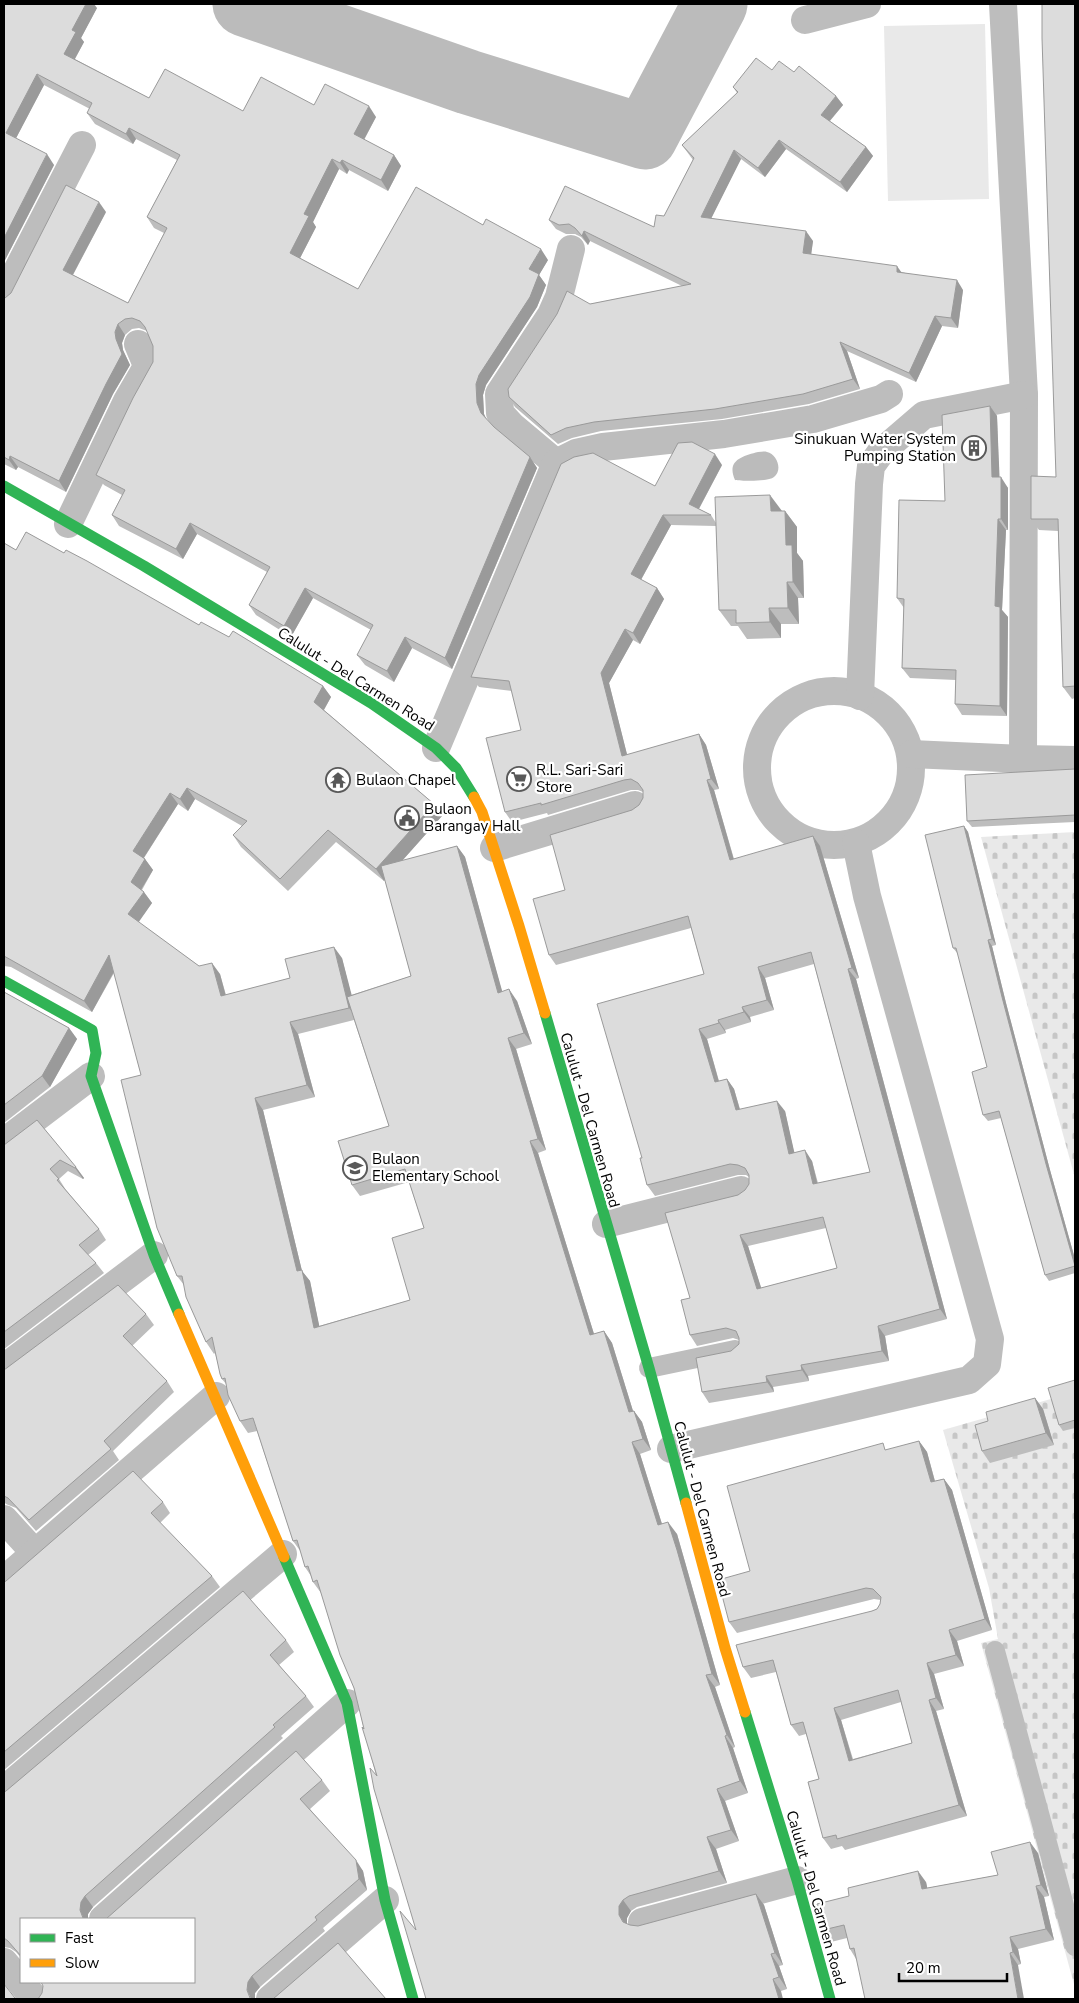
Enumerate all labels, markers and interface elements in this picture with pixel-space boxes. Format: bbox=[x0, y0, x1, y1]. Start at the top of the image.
place label: Sinukuan Water System Pumping Station bbox=[794, 429, 956, 466]
building icon: Sinukuan Water System Pumping Station bbox=[961, 435, 987, 461]
street label: Calulut - Del Carmen Road bbox=[274, 622, 438, 736]
place label: R.L. Sari-Sari Store bbox=[536, 760, 623, 797]
supermarket icon: R.L. Sari-Sari Store bbox=[506, 766, 532, 792]
temple icon: Bulaon Chapel bbox=[325, 767, 351, 793]
place label: Bulaon Chapel bbox=[356, 770, 456, 790]
place label: Bulaon Barangay Hall bbox=[424, 799, 521, 836]
public building icon: Bulaon Barangay Hall bbox=[394, 805, 420, 831]
street label: Calulut - Del Carmen Road bbox=[555, 1030, 625, 1210]
place label: Bulaon Elementary School bbox=[372, 1149, 499, 1186]
school or university icon: Bulaon Elementary School bbox=[342, 1155, 368, 1181]
street label: Calulut - Del Carmen Road bbox=[669, 1419, 735, 1599]
street label: Calulut - Del Carmen Road bbox=[781, 1808, 851, 1988]
legend bbox=[20, 1918, 195, 1983]
text: Fast bbox=[65, 1928, 94, 1948]
scale bar bbox=[899, 1950, 1006, 1982]
text: Slow bbox=[65, 1953, 100, 1973]
text: 20 m bbox=[906, 1958, 941, 1978]

